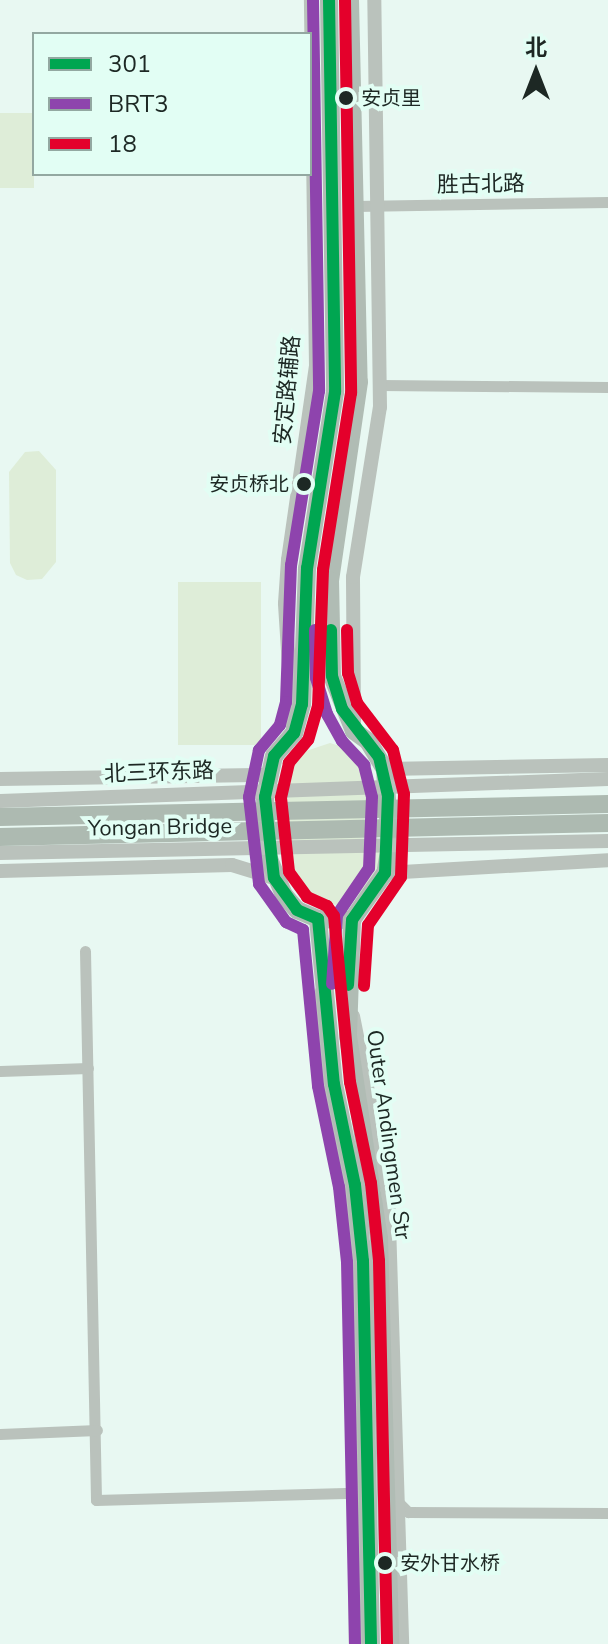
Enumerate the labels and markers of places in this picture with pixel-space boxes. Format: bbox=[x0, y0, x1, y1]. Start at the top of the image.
place label: 安贞里 bbox=[361, 86, 421, 110]
marker: 安贞里 bbox=[338, 90, 354, 106]
place label: 安贞桥北 bbox=[209, 472, 289, 496]
marker: 安贞桥北 bbox=[296, 476, 312, 492]
place label: 安外甘水桥 bbox=[400, 1551, 500, 1575]
marker: 安外甘水桥 bbox=[377, 1555, 393, 1571]

